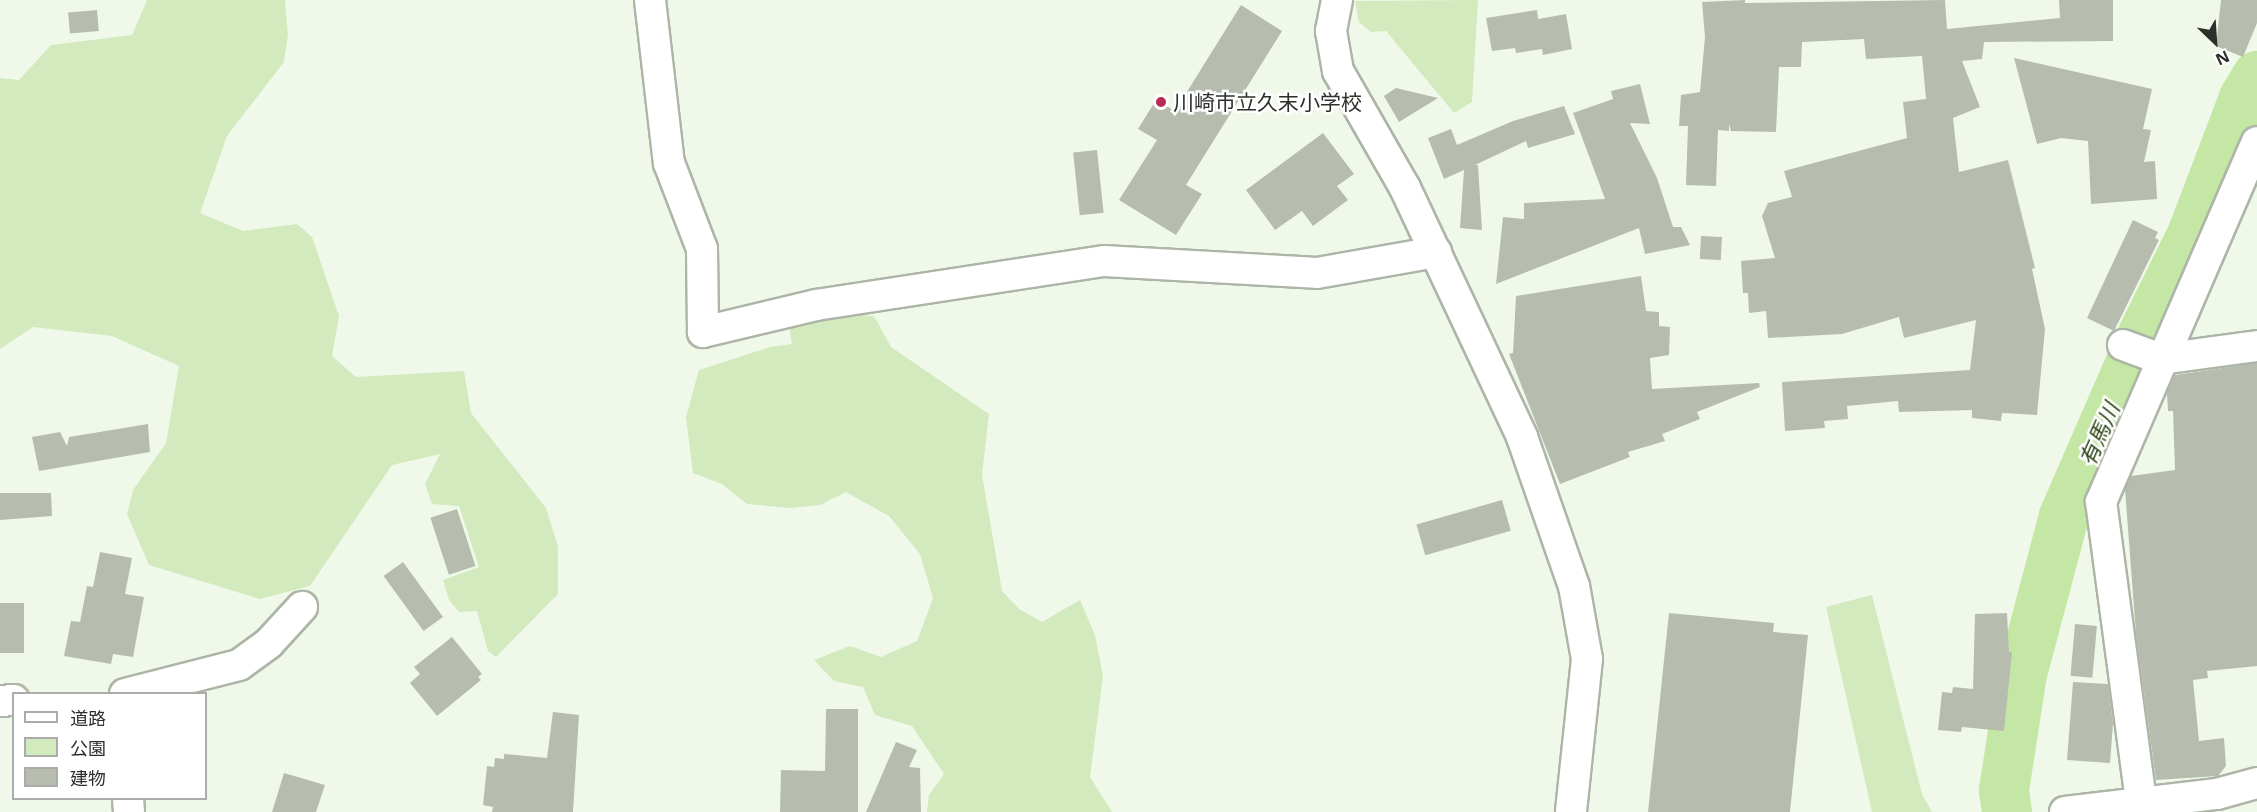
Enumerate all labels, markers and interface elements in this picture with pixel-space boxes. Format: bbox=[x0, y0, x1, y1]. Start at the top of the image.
north arrow bbox=[2185, 12, 2245, 72]
text: N bbox=[2212, 46, 2233, 71]
place label: 川崎市立久末小学校 bbox=[1173, 89, 1362, 115]
marker: 川崎市立久末小学校 bbox=[1154, 95, 1168, 109]
water label: 有馬川 bbox=[2074, 398, 2124, 470]
legend bbox=[12, 692, 207, 800]
text: 道路 bbox=[70, 706, 106, 730]
text: 公園 bbox=[70, 736, 106, 760]
text: 建物 bbox=[70, 766, 106, 790]

